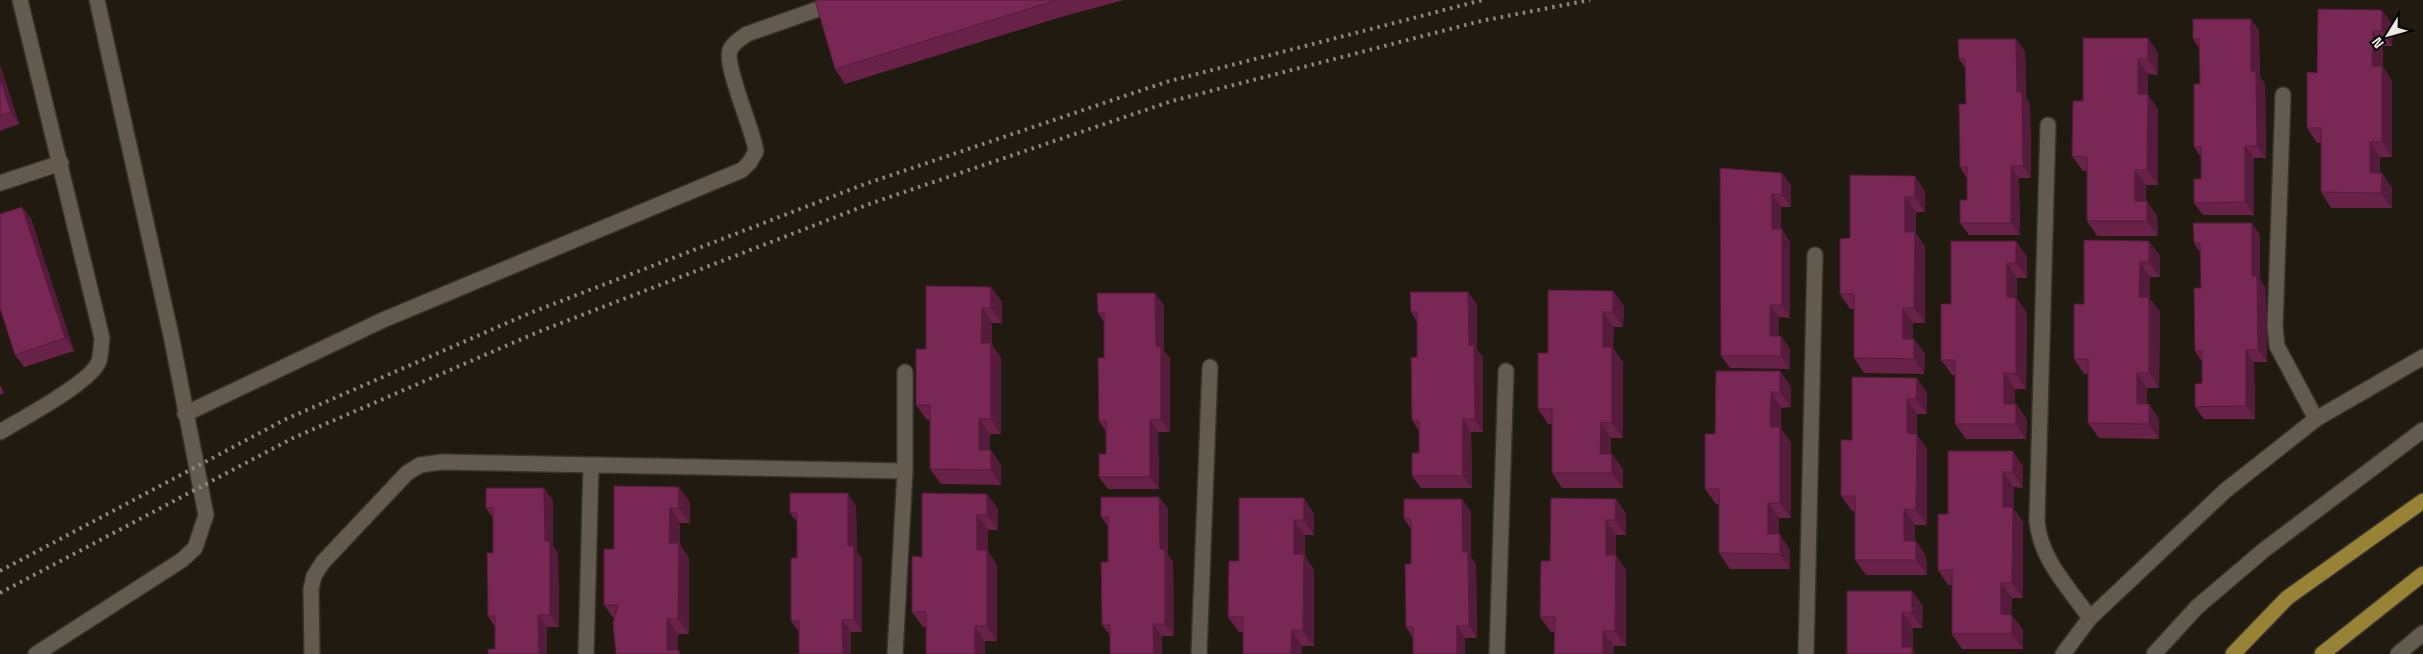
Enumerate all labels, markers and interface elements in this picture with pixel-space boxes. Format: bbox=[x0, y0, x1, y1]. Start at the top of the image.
north arrow bbox=[2363, 10, 2413, 60]
text: N bbox=[2368, 34, 2388, 52]

